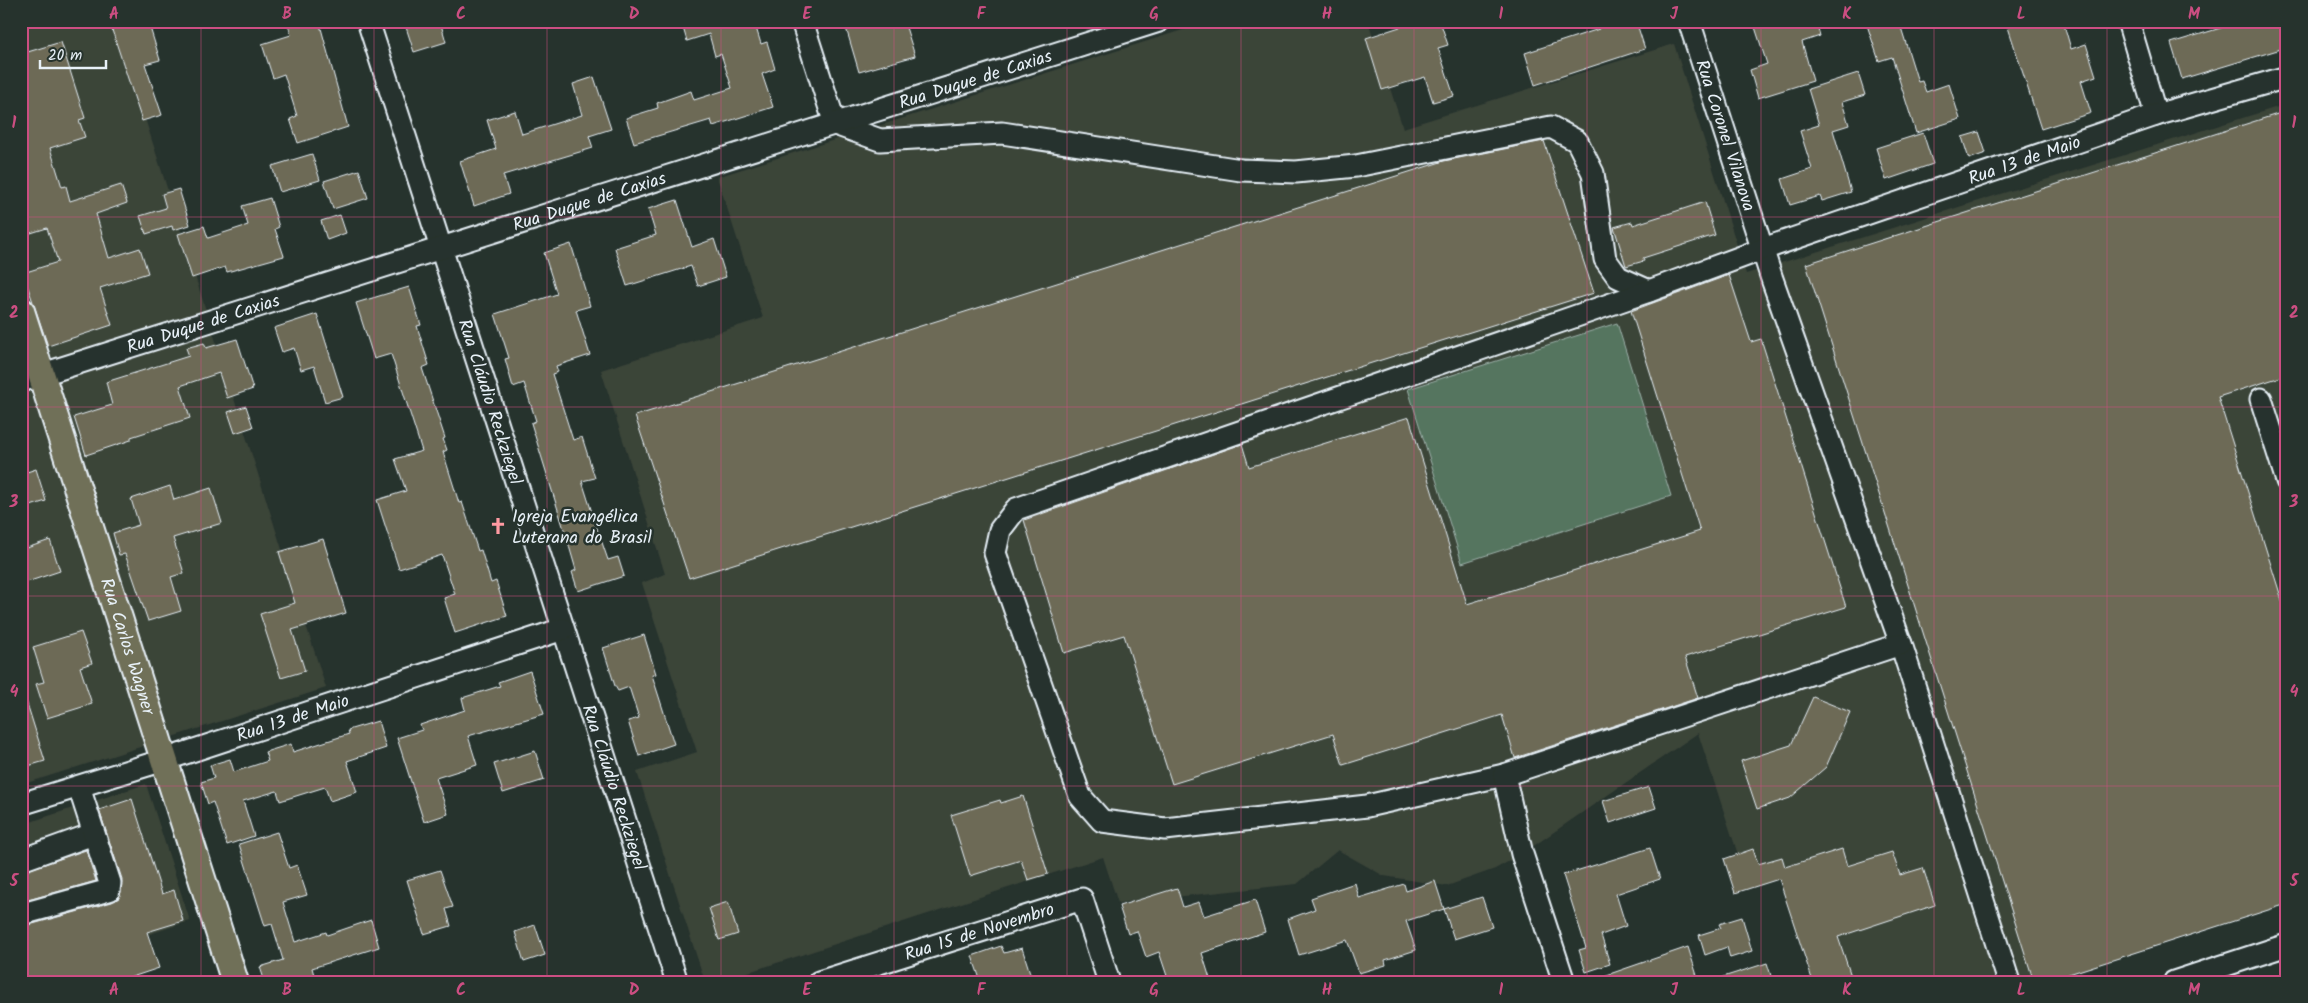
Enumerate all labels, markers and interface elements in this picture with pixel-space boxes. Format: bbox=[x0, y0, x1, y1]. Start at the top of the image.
text: A bbox=[109, 2, 119, 27]
text: B bbox=[282, 2, 292, 27]
text: C bbox=[456, 2, 466, 27]
text: D bbox=[629, 2, 640, 27]
text: E bbox=[803, 2, 813, 27]
text: F bbox=[977, 2, 987, 27]
text: G bbox=[1149, 2, 1159, 27]
text: H bbox=[1322, 2, 1332, 27]
text: I bbox=[1499, 2, 1504, 27]
text: J bbox=[1670, 2, 1679, 27]
text: K bbox=[1842, 2, 1852, 27]
text: L bbox=[2017, 2, 2025, 27]
text: M bbox=[2188, 2, 2201, 27]
scale bar bbox=[40, 38, 106, 70]
street label: Rua Duque de Caxias bbox=[895, 43, 1056, 118]
text: 20 m bbox=[48, 44, 82, 68]
street label: Rua Coronel Vilanova bbox=[1686, 56, 1762, 215]
text: 1 bbox=[12, 111, 17, 136]
text: 1 bbox=[2292, 111, 2297, 136]
street label: Rua 13 de Maio bbox=[1965, 129, 2085, 194]
street label: Rua Duque de Caxias bbox=[509, 165, 670, 241]
street label: Rua Duque de Caxias bbox=[123, 287, 284, 363]
text: 2 bbox=[9, 301, 19, 326]
text: 2 bbox=[2289, 301, 2299, 326]
street label: Rua Cláudio Reckziegel bbox=[449, 316, 529, 489]
text: 3 bbox=[9, 490, 19, 515]
text: 3 bbox=[2289, 490, 2299, 515]
place label: Igreja Evangélica Luterana do Brasil bbox=[512, 503, 652, 553]
church icon: Igreja Evangélica Luterana do Brasil bbox=[488, 516, 508, 536]
street label: Rua Carlos Wagner bbox=[91, 575, 162, 720]
text: 4 bbox=[10, 680, 19, 705]
text: 4 bbox=[2290, 680, 2299, 705]
street label: Rua 13 de Maio bbox=[233, 687, 353, 751]
street label: Rua Cláudio Reckziegel bbox=[573, 701, 653, 875]
text: 5 bbox=[9, 869, 20, 894]
text: 5 bbox=[2289, 869, 2300, 894]
street label: Rua 15 de Novembro bbox=[901, 896, 1058, 970]
text: A bbox=[109, 978, 119, 1003]
text: B bbox=[282, 978, 292, 1003]
text: C bbox=[456, 978, 466, 1003]
text: D bbox=[629, 978, 640, 1003]
text: E bbox=[803, 978, 813, 1003]
text: F bbox=[977, 978, 987, 1003]
text: G bbox=[1149, 978, 1159, 1003]
text: H bbox=[1322, 978, 1332, 1003]
text: I bbox=[1499, 978, 1504, 1003]
text: J bbox=[1670, 978, 1679, 1003]
text: K bbox=[1842, 978, 1852, 1003]
text: L bbox=[2017, 978, 2025, 1003]
text: M bbox=[2188, 978, 2201, 1003]

